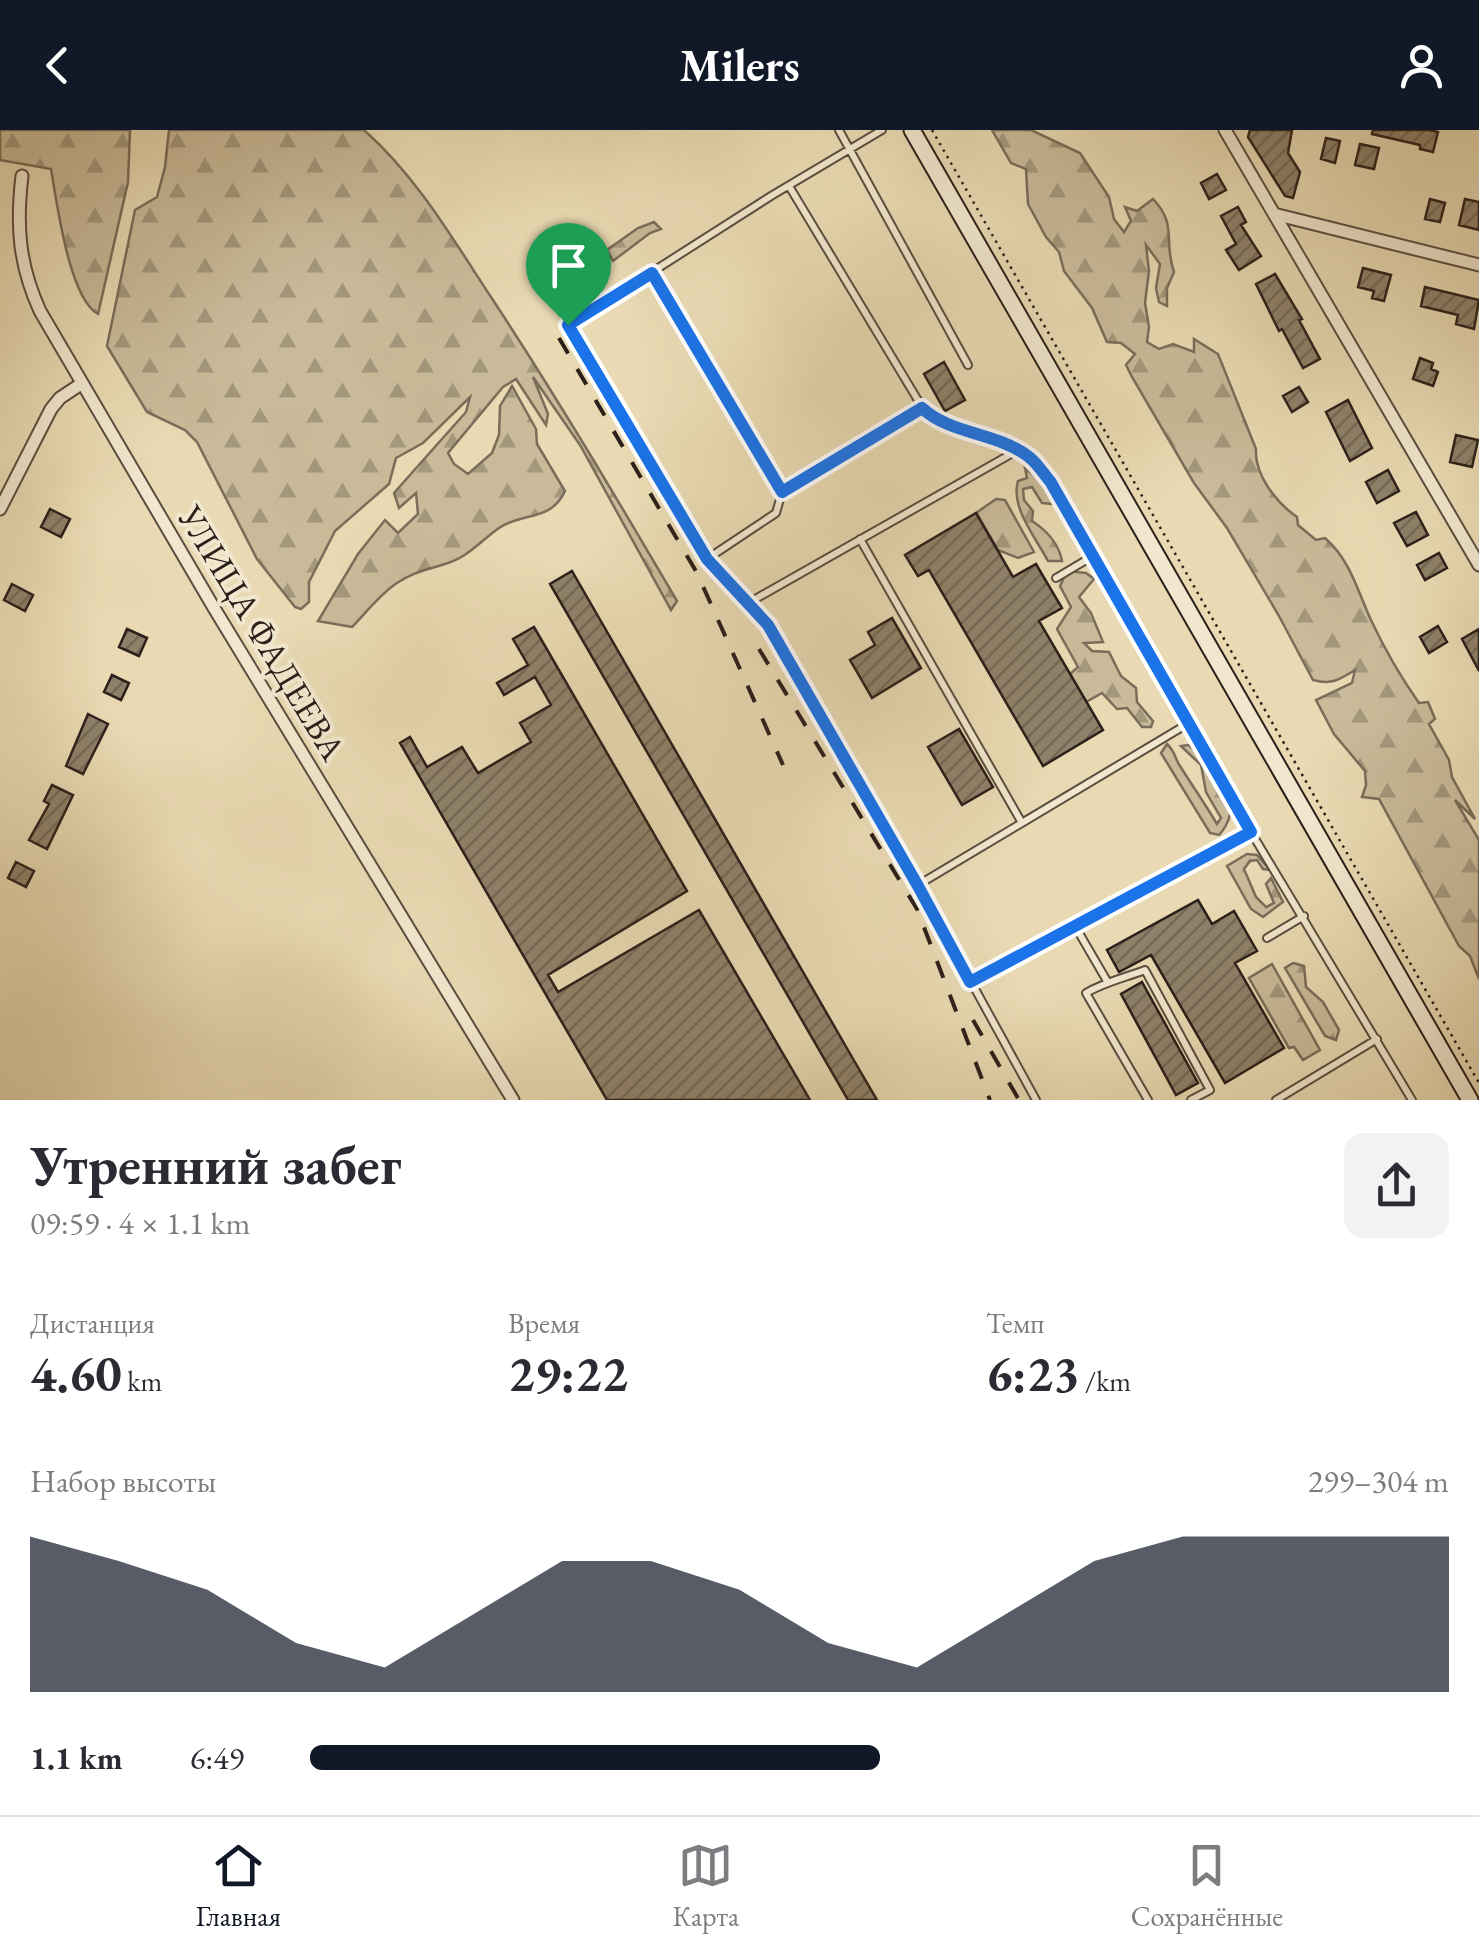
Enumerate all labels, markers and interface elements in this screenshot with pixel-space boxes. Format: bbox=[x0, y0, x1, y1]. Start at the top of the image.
text: Milers bbox=[679, 36, 800, 94]
icon: back bbox=[30, 38, 85, 93]
icon: person bbox=[1394, 38, 1449, 93]
pin bbox=[526, 223, 611, 326]
icon: arrive bbox=[541, 238, 596, 293]
street label: УЛИЦА ФАДЕЕВА bbox=[168, 496, 357, 769]
text: Утренний забег bbox=[30, 1129, 402, 1200]
button: share bbox=[1344, 1133, 1449, 1238]
text: 09:59 · 4 × 1.1 km bbox=[30, 1202, 250, 1244]
text: Дистанция bbox=[30, 1305, 155, 1341]
text: Время bbox=[508, 1305, 580, 1341]
text: Темп bbox=[986, 1305, 1044, 1341]
text: 4.60 bbox=[30, 1341, 122, 1406]
text: 29:22 bbox=[508, 1341, 628, 1406]
text: 6:23 bbox=[986, 1341, 1079, 1406]
text: km bbox=[122, 1363, 162, 1399]
text: /km bbox=[1079, 1363, 1131, 1399]
text: Набор высоты bbox=[30, 1460, 216, 1502]
text: 299–304 m bbox=[1308, 1460, 1449, 1502]
text: 1.1 km bbox=[30, 1737, 123, 1779]
text: 6:49 bbox=[190, 1737, 244, 1779]
tab: Главная bbox=[196, 1838, 281, 1934]
tab: Карта bbox=[672, 1838, 739, 1934]
tab: Сохранённые bbox=[1131, 1838, 1283, 1934]

